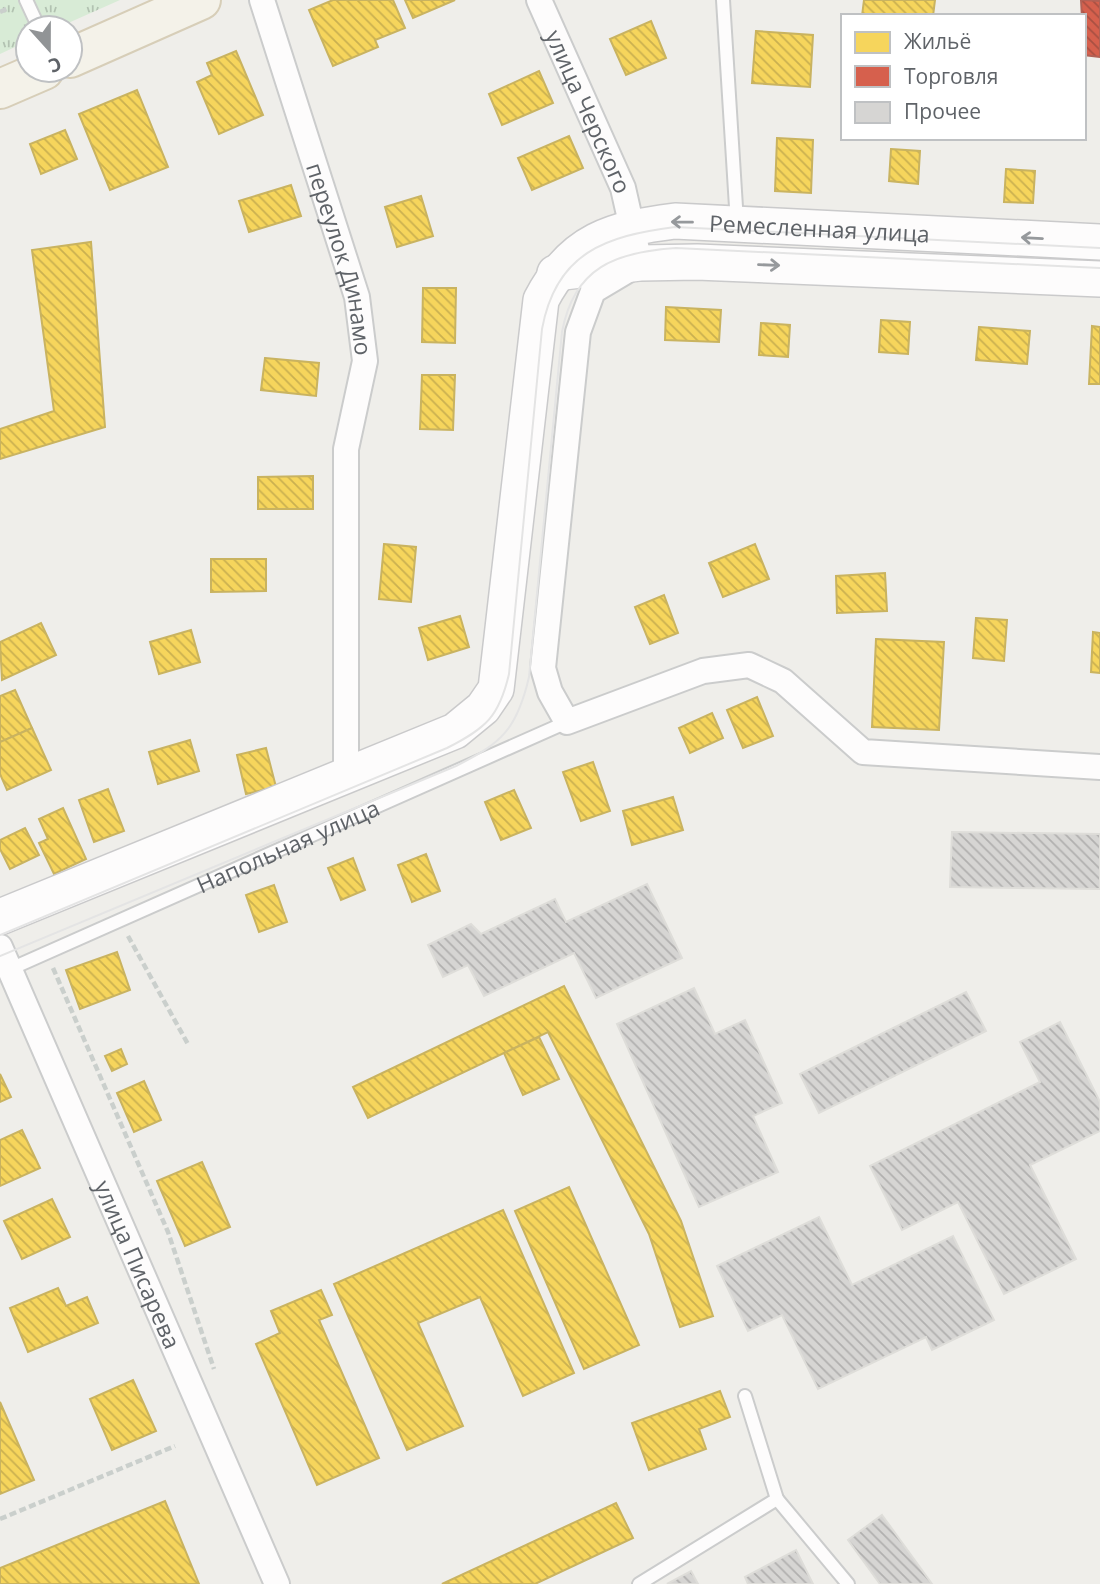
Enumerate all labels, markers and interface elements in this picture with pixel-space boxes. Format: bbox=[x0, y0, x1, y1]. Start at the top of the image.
north arrow bbox=[14, 14, 84, 84]
legend bbox=[841, 14, 1086, 140]
street label: улица Черского bbox=[538, 25, 639, 198]
text: Жильё bbox=[904, 27, 971, 55]
text: С bbox=[45, 51, 65, 79]
text: Торговля bbox=[904, 62, 998, 90]
text: Прочее bbox=[904, 97, 981, 125]
street label: переулок Динамо bbox=[299, 158, 380, 357]
street label: Ремесленная улица bbox=[708, 207, 931, 250]
one-way arrow bbox=[671, 215, 694, 229]
one-way arrow bbox=[1021, 232, 1044, 245]
one-way arrow bbox=[757, 258, 780, 271]
street label: Напольная улица bbox=[191, 791, 384, 901]
street label: улица Писарева bbox=[87, 1175, 189, 1354]

